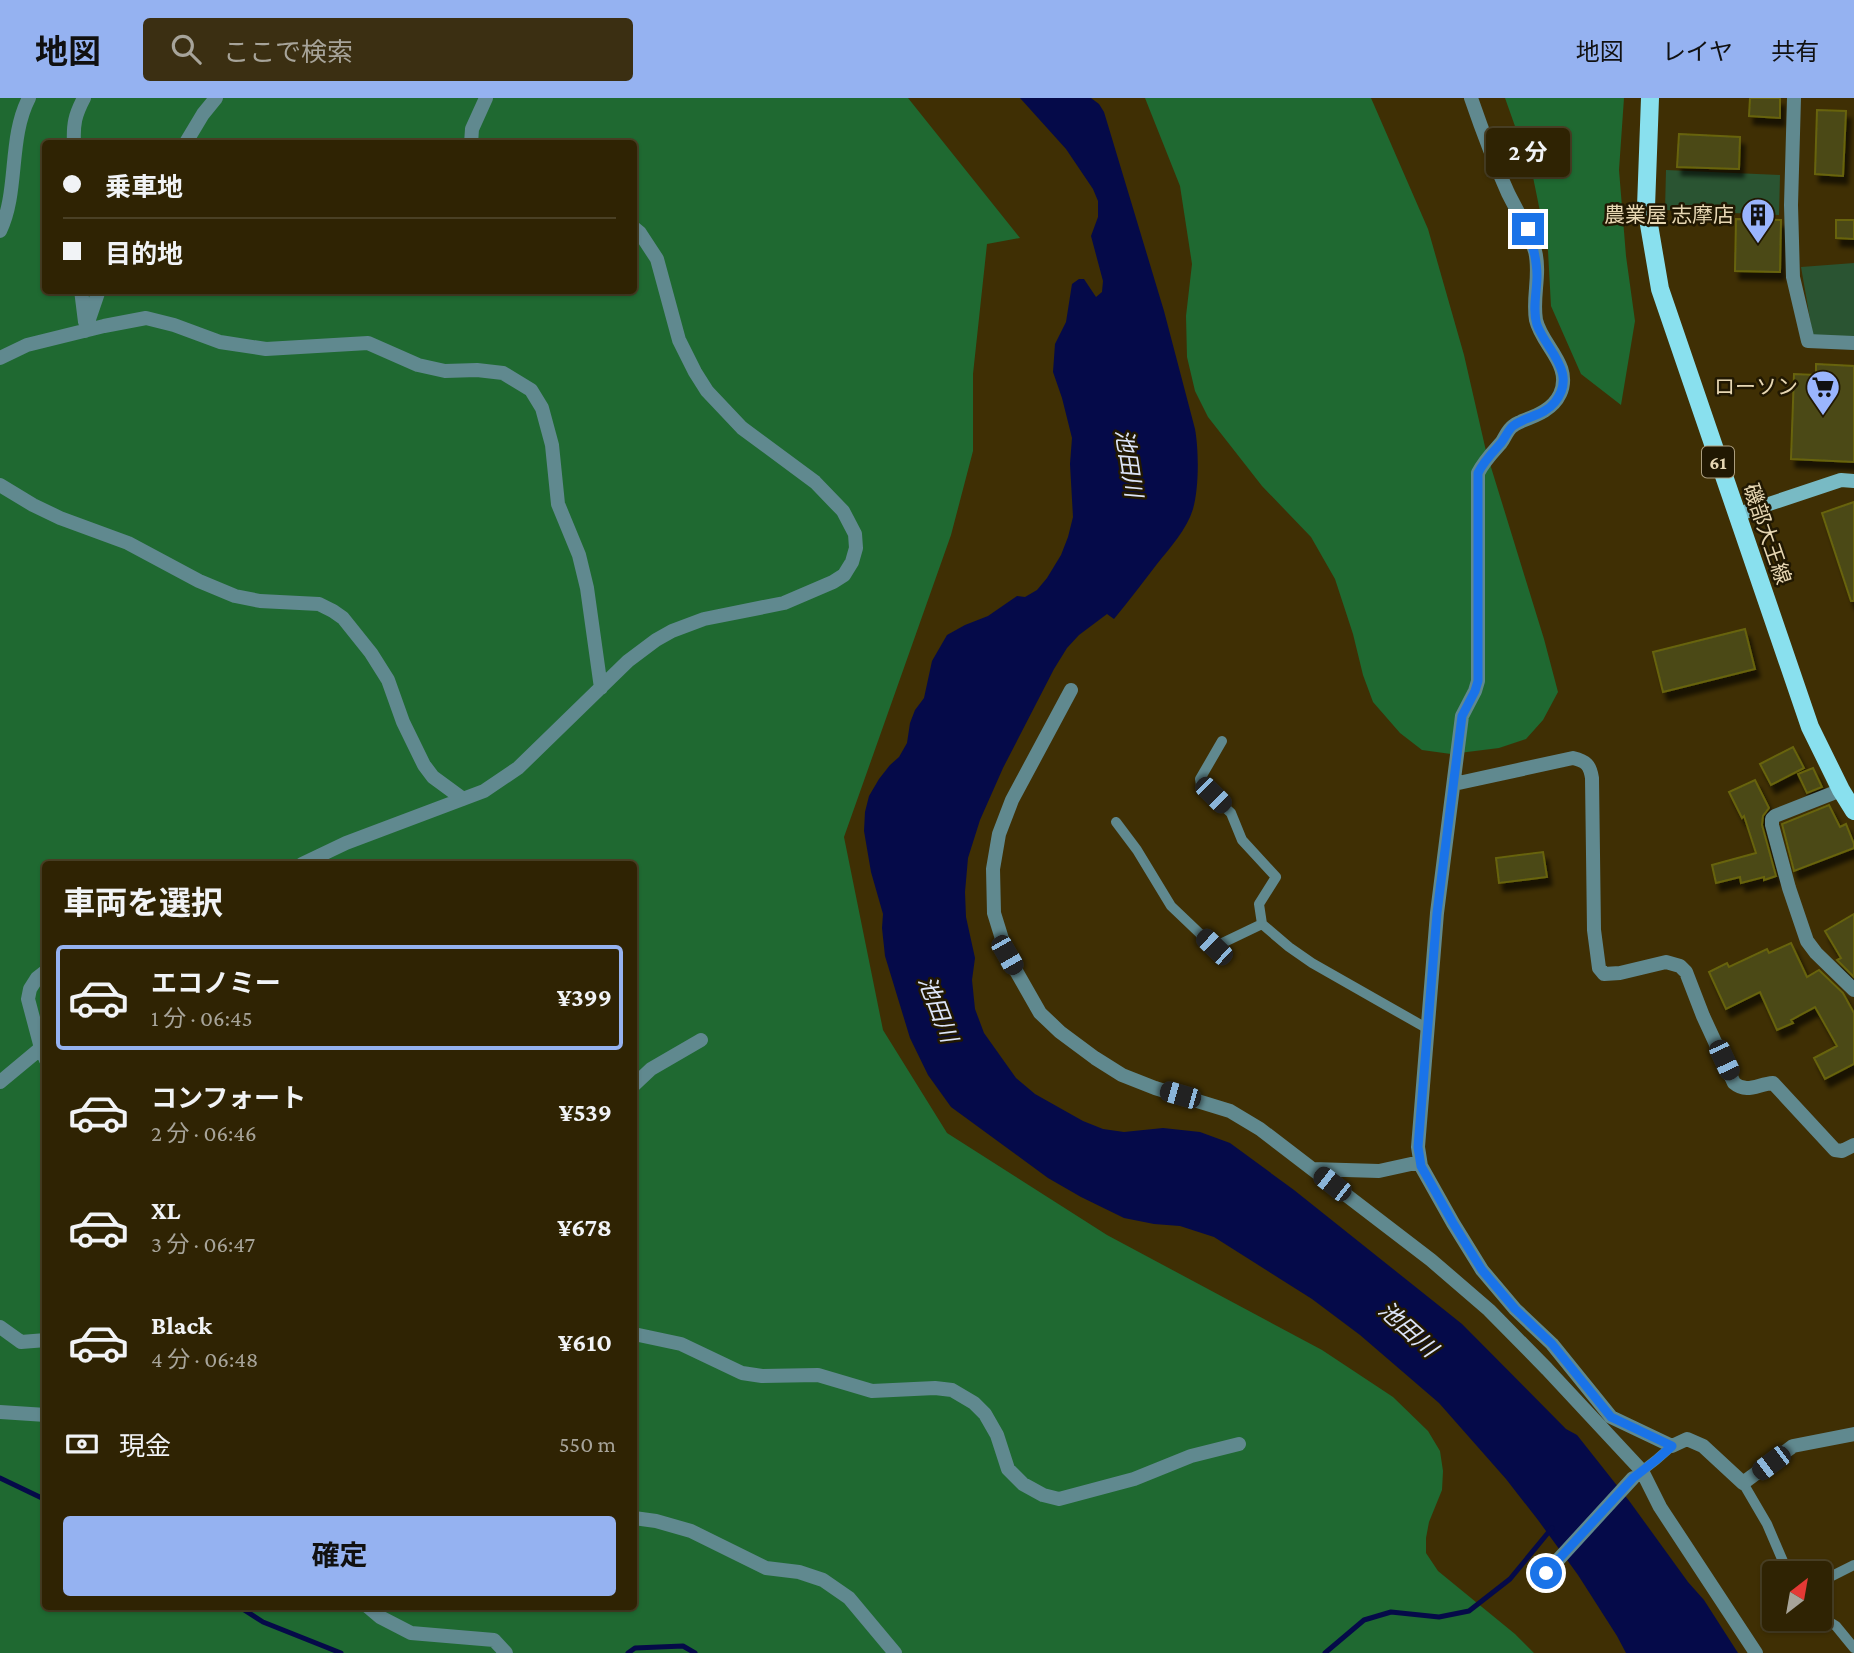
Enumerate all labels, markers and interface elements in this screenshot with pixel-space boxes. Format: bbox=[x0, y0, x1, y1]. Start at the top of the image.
search box bbox=[143, 18, 633, 81]
icon: search bbox=[167, 30, 205, 68]
text: 地図 bbox=[35, 33, 101, 70]
text: ここで検索 bbox=[223, 38, 353, 67]
text: 地図 bbox=[1576, 38, 1624, 65]
text: レイヤ bbox=[1662, 38, 1733, 65]
text: 共有 bbox=[1771, 38, 1819, 65]
callout: 2 分 bbox=[1486, 128, 1570, 176]
text: 2 分 bbox=[1508, 139, 1548, 165]
text: 乗車地 bbox=[105, 173, 183, 202]
building icon: 農業屋 志摩店 bbox=[1739, 196, 1777, 245]
place label: 農業屋 志摩店 bbox=[1604, 203, 1734, 227]
route end bbox=[1512, 213, 1544, 245]
text: 目的地 bbox=[105, 240, 183, 269]
supermarket icon: ローソン bbox=[1804, 368, 1842, 417]
place label: ローソン bbox=[1714, 375, 1798, 399]
water label: 池田川 bbox=[1111, 427, 1148, 502]
road number: 61 bbox=[1702, 446, 1734, 478]
street label: 磯部大王線 bbox=[1739, 480, 1795, 588]
car bbox=[1191, 773, 1236, 817]
text: 車両を選択 bbox=[63, 885, 223, 921]
car bbox=[1192, 925, 1237, 969]
car bbox=[988, 932, 1027, 978]
icon: car bbox=[67, 966, 130, 1029]
text: エコノミー bbox=[151, 969, 281, 998]
water label: 池田川 bbox=[913, 972, 964, 1049]
text: ¥399 bbox=[557, 983, 612, 1012]
text: 1 分 · 06:45 bbox=[151, 1005, 253, 1031]
car bbox=[1706, 1037, 1743, 1083]
car bbox=[1157, 1079, 1204, 1111]
icon: car bbox=[67, 1081, 130, 1144]
text: コンフォート bbox=[151, 1084, 306, 1113]
text: ¥539 bbox=[559, 1098, 612, 1127]
text: 2 分 · 06:46 bbox=[151, 1120, 257, 1146]
car bbox=[1309, 1163, 1356, 1205]
icon: car bbox=[67, 1196, 130, 1259]
text: XL bbox=[151, 1196, 180, 1225]
text: ¥678 bbox=[557, 1213, 612, 1242]
text: 3 分 · 06:47 bbox=[151, 1231, 255, 1257]
water label: 池田川 bbox=[1374, 1296, 1445, 1364]
icon: car bbox=[67, 1311, 130, 1374]
text: Black bbox=[151, 1311, 212, 1340]
text: ¥610 bbox=[558, 1328, 612, 1357]
text: 4 分 · 06:48 bbox=[151, 1346, 258, 1372]
icon: cash bbox=[63, 1425, 101, 1463]
text: 550 m bbox=[559, 1431, 616, 1457]
text: 現金 bbox=[119, 1432, 171, 1461]
car bbox=[1748, 1442, 1795, 1484]
button: 確定 bbox=[63, 1516, 616, 1596]
route start bbox=[1530, 1557, 1562, 1589]
north arrow bbox=[1762, 1561, 1832, 1631]
map controls bbox=[1762, 1561, 1832, 1631]

